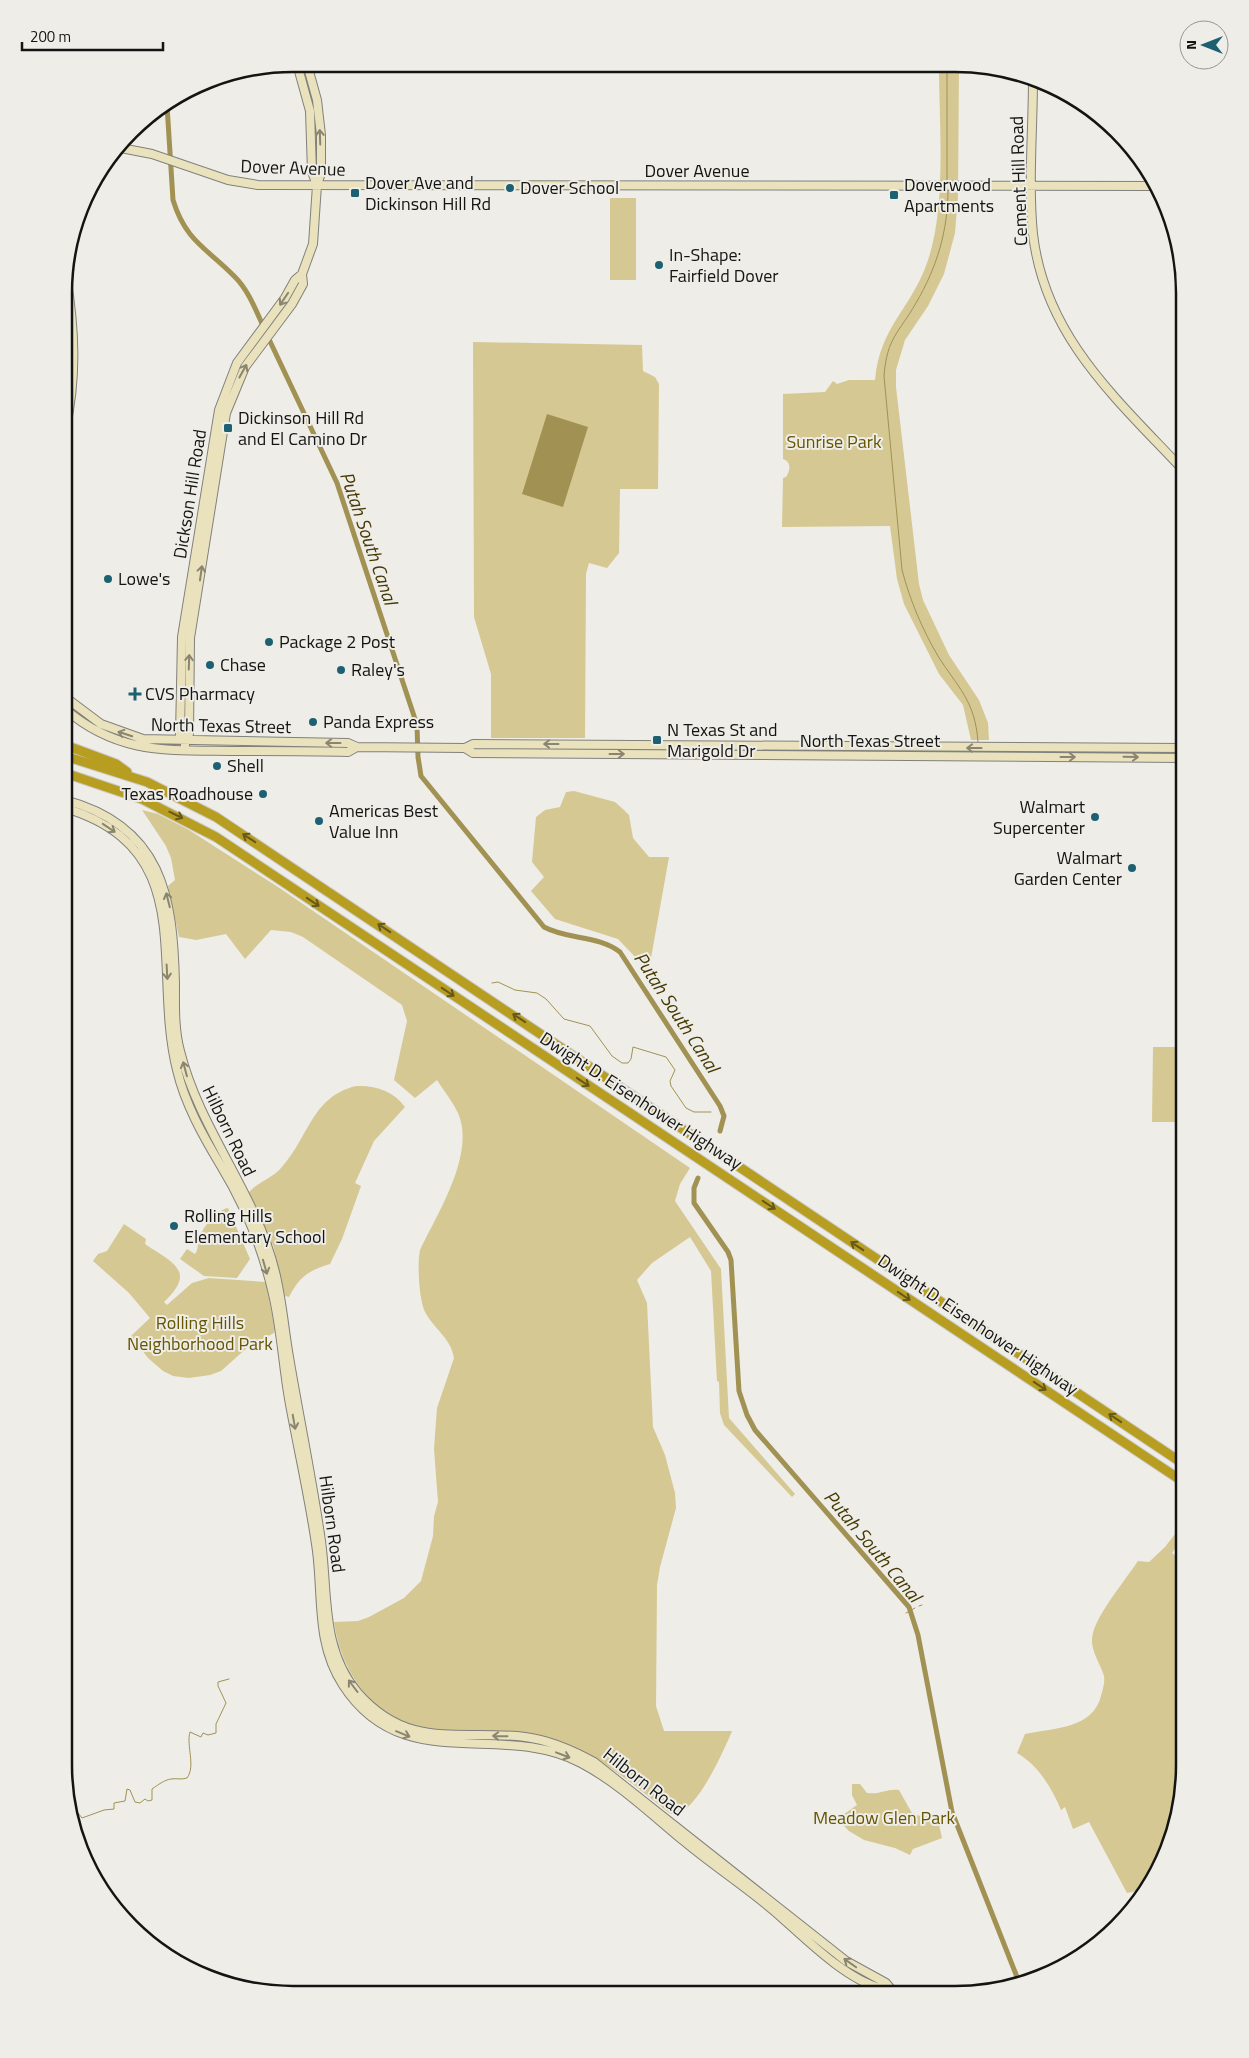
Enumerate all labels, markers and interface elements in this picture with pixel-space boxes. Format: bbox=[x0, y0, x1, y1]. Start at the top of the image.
scale bar bbox=[22, 20, 164, 52]
north arrow bbox=[1179, 20, 1229, 70]
text: 200 m bbox=[30, 25, 71, 48]
text: N bbox=[1180, 40, 1201, 50]
street label: Cement Hill Road bbox=[1003, 116, 1034, 246]
one-way arrow bbox=[316, 129, 325, 145]
street label: Dover Avenue bbox=[240, 152, 346, 183]
street label: Dover Avenue bbox=[644, 157, 750, 184]
place label: Dover Ave and Dickinson Hill Rd bbox=[365, 169, 491, 217]
place label: Doverwood Apartments bbox=[904, 171, 994, 219]
place label: Dover School bbox=[520, 174, 619, 201]
marker: Dover School bbox=[504, 182, 516, 194]
marker: Dover Ave and Dickinson Hill Rd bbox=[349, 187, 361, 199]
marker: Doverwood Apartments bbox=[888, 189, 900, 201]
place label: In-Shape: Fairfield Dover bbox=[669, 241, 778, 289]
marker: In-Shape: Fairfield Dover bbox=[653, 259, 665, 271]
one-way arrow bbox=[279, 291, 289, 305]
one-way arrow bbox=[238, 363, 248, 378]
place label: Dickinson Hill Rd and El Camino Dr bbox=[238, 404, 367, 452]
marker: Dickinson Hill Rd and El Camino Dr bbox=[222, 422, 234, 434]
street label: Dickson Hill Road bbox=[166, 427, 213, 561]
park label: Sunrise Park bbox=[786, 428, 882, 455]
water label: Putah South Canal bbox=[333, 467, 406, 610]
place label: Lowe's bbox=[118, 565, 170, 592]
one-way arrow bbox=[197, 565, 207, 581]
marker: Lowe's bbox=[102, 573, 114, 585]
place label: Package 2 Post bbox=[279, 628, 396, 655]
marker: Package 2 Post bbox=[263, 636, 275, 648]
place label: Chase bbox=[220, 651, 266, 678]
one-way arrow bbox=[184, 654, 194, 670]
place label: Raley's bbox=[351, 656, 405, 683]
marker: Chase bbox=[204, 659, 216, 671]
marker: Raley's bbox=[335, 664, 347, 676]
place label: CVS Pharmacy bbox=[145, 680, 255, 707]
marker: CVS Pharmacy bbox=[129, 688, 141, 700]
place label: Panda Express bbox=[323, 708, 434, 735]
street label: North Texas Street bbox=[151, 711, 292, 740]
marker: Panda Express bbox=[307, 716, 319, 728]
place label: N Texas St and Marigold Dr bbox=[667, 716, 777, 764]
street label: North Texas Street bbox=[800, 727, 941, 754]
one-way arrow bbox=[118, 729, 133, 738]
marker: N Texas St and Marigold Dr bbox=[651, 734, 663, 746]
one-way arrow bbox=[325, 738, 342, 748]
one-way arrow bbox=[543, 739, 560, 749]
one-way arrow bbox=[966, 743, 982, 752]
one-way arrow bbox=[608, 749, 625, 759]
place label: Shell bbox=[227, 752, 264, 779]
one-way arrow bbox=[1060, 752, 1076, 762]
one-way arrow bbox=[1122, 752, 1139, 762]
marker: Shell bbox=[211, 760, 223, 772]
place label: Texas Roadhouse bbox=[122, 780, 253, 807]
marker: Texas Roadhouse bbox=[257, 788, 269, 800]
place label: Walmart Supercenter bbox=[993, 793, 1086, 841]
place label: Americas Best Value Inn bbox=[329, 797, 439, 845]
one-way arrow bbox=[168, 811, 183, 820]
marker: Walmart Supercenter bbox=[1089, 811, 1101, 823]
marker: Americas Best Value Inn bbox=[313, 815, 325, 827]
one-way arrow bbox=[102, 823, 116, 833]
one-way arrow bbox=[242, 833, 256, 843]
place label: Walmart Garden Center bbox=[1014, 844, 1123, 892]
marker: Walmart Garden Center bbox=[1126, 862, 1138, 874]
one-way arrow bbox=[163, 892, 172, 908]
one-way arrow bbox=[306, 897, 320, 907]
one-way arrow bbox=[377, 923, 391, 933]
water label: Putah South Canal bbox=[627, 946, 728, 1080]
one-way arrow bbox=[162, 963, 171, 979]
one-way arrow bbox=[441, 987, 455, 997]
one-way arrow bbox=[512, 1013, 526, 1023]
street label: Dwight D. Eisenhower Highway bbox=[535, 1025, 748, 1177]
one-way arrow bbox=[179, 1062, 189, 1078]
one-way arrow bbox=[576, 1077, 590, 1087]
street label: Hilborn Road bbox=[196, 1081, 263, 1181]
one-way arrow bbox=[762, 1200, 776, 1210]
place label: Rolling Hills Elementary School bbox=[184, 1202, 326, 1250]
marker: Rolling Hills Elementary School bbox=[168, 1220, 180, 1232]
one-way arrow bbox=[850, 1241, 864, 1251]
street label: Dwight D. Eisenhower Highway bbox=[873, 1247, 1084, 1402]
one-way arrow bbox=[261, 1259, 270, 1275]
one-way arrow bbox=[897, 1291, 911, 1301]
park label: Rolling Hills Neighborhood Park bbox=[127, 1309, 273, 1357]
one-way arrow bbox=[1032, 1381, 1046, 1391]
one-way arrow bbox=[1108, 1413, 1122, 1423]
one-way arrow bbox=[289, 1414, 299, 1430]
street label: Hilborn Road bbox=[312, 1474, 353, 1574]
water label: Putah South Canal bbox=[818, 1483, 930, 1610]
one-way arrow bbox=[348, 1680, 359, 1693]
one-way arrow bbox=[395, 1730, 411, 1739]
one-way arrow bbox=[492, 1731, 508, 1741]
street label: Hilborn Road bbox=[597, 1741, 691, 1822]
one-way arrow bbox=[555, 1751, 570, 1760]
park label: Meadow Glen Park bbox=[813, 1804, 955, 1831]
one-way arrow bbox=[843, 1958, 857, 1968]

